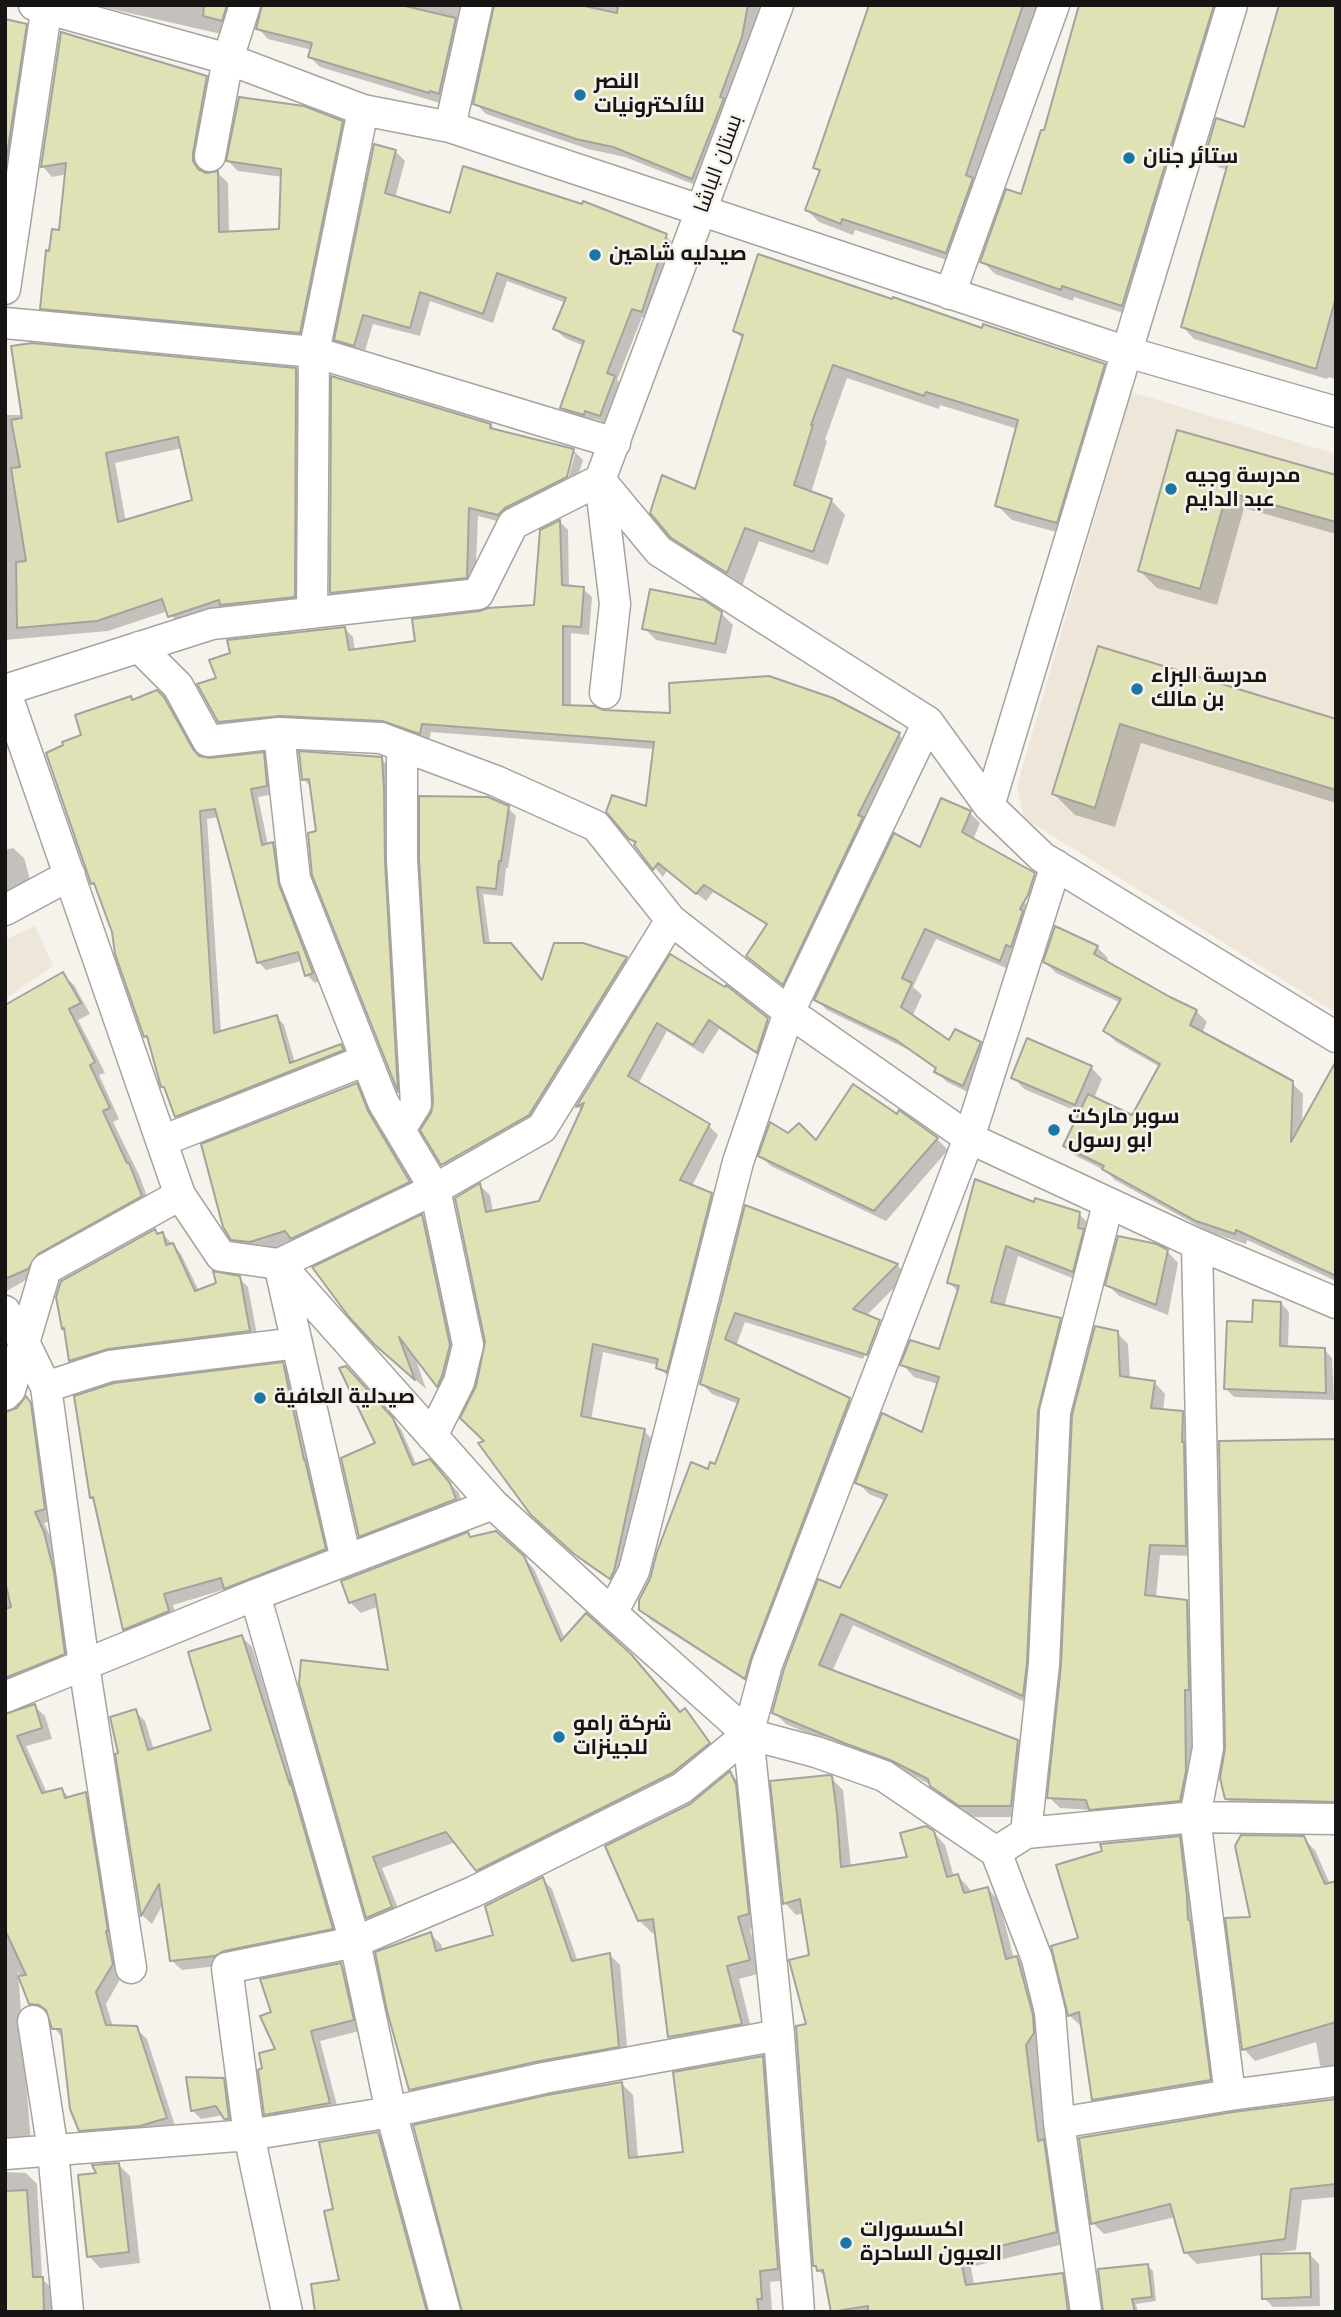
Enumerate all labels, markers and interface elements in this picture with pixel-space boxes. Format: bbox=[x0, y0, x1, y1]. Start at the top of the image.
place label: النصر للألكترونيات bbox=[594, 70, 705, 120]
marker: النصر للألكترونيات bbox=[572, 87, 588, 103]
street label: بستان الباشا bbox=[690, 111, 748, 217]
place label: ستائر جنان bbox=[1143, 145, 1238, 171]
marker: ستائر جنان bbox=[1121, 150, 1137, 166]
place label: صيدليه شاهين bbox=[609, 242, 747, 268]
marker: صيدليه شاهين bbox=[587, 247, 603, 263]
place label: مدرسة وجيه عبد الدايم bbox=[1185, 464, 1301, 514]
marker: مدرسة وجيه عبد الدايم bbox=[1163, 481, 1179, 497]
place label: مدرسة البراء بن مالك bbox=[1151, 664, 1267, 714]
marker: مدرسة البراء بن مالك bbox=[1129, 681, 1145, 697]
place label: سوبر ماركت ابو رسول bbox=[1068, 1105, 1180, 1155]
marker: سوبر ماركت ابو رسول bbox=[1046, 1122, 1062, 1138]
place label: صيدلية العافية bbox=[274, 1385, 415, 1411]
marker: صيدلية العافية bbox=[252, 1390, 268, 1406]
place label: شركة رامو للجينزات bbox=[573, 1712, 672, 1762]
marker: شركة رامو للجينزات bbox=[551, 1729, 567, 1745]
place label: اكسسورات العيون الساحرة bbox=[860, 2218, 1002, 2268]
marker: اكسسورات العيون الساحرة bbox=[838, 2235, 854, 2251]

